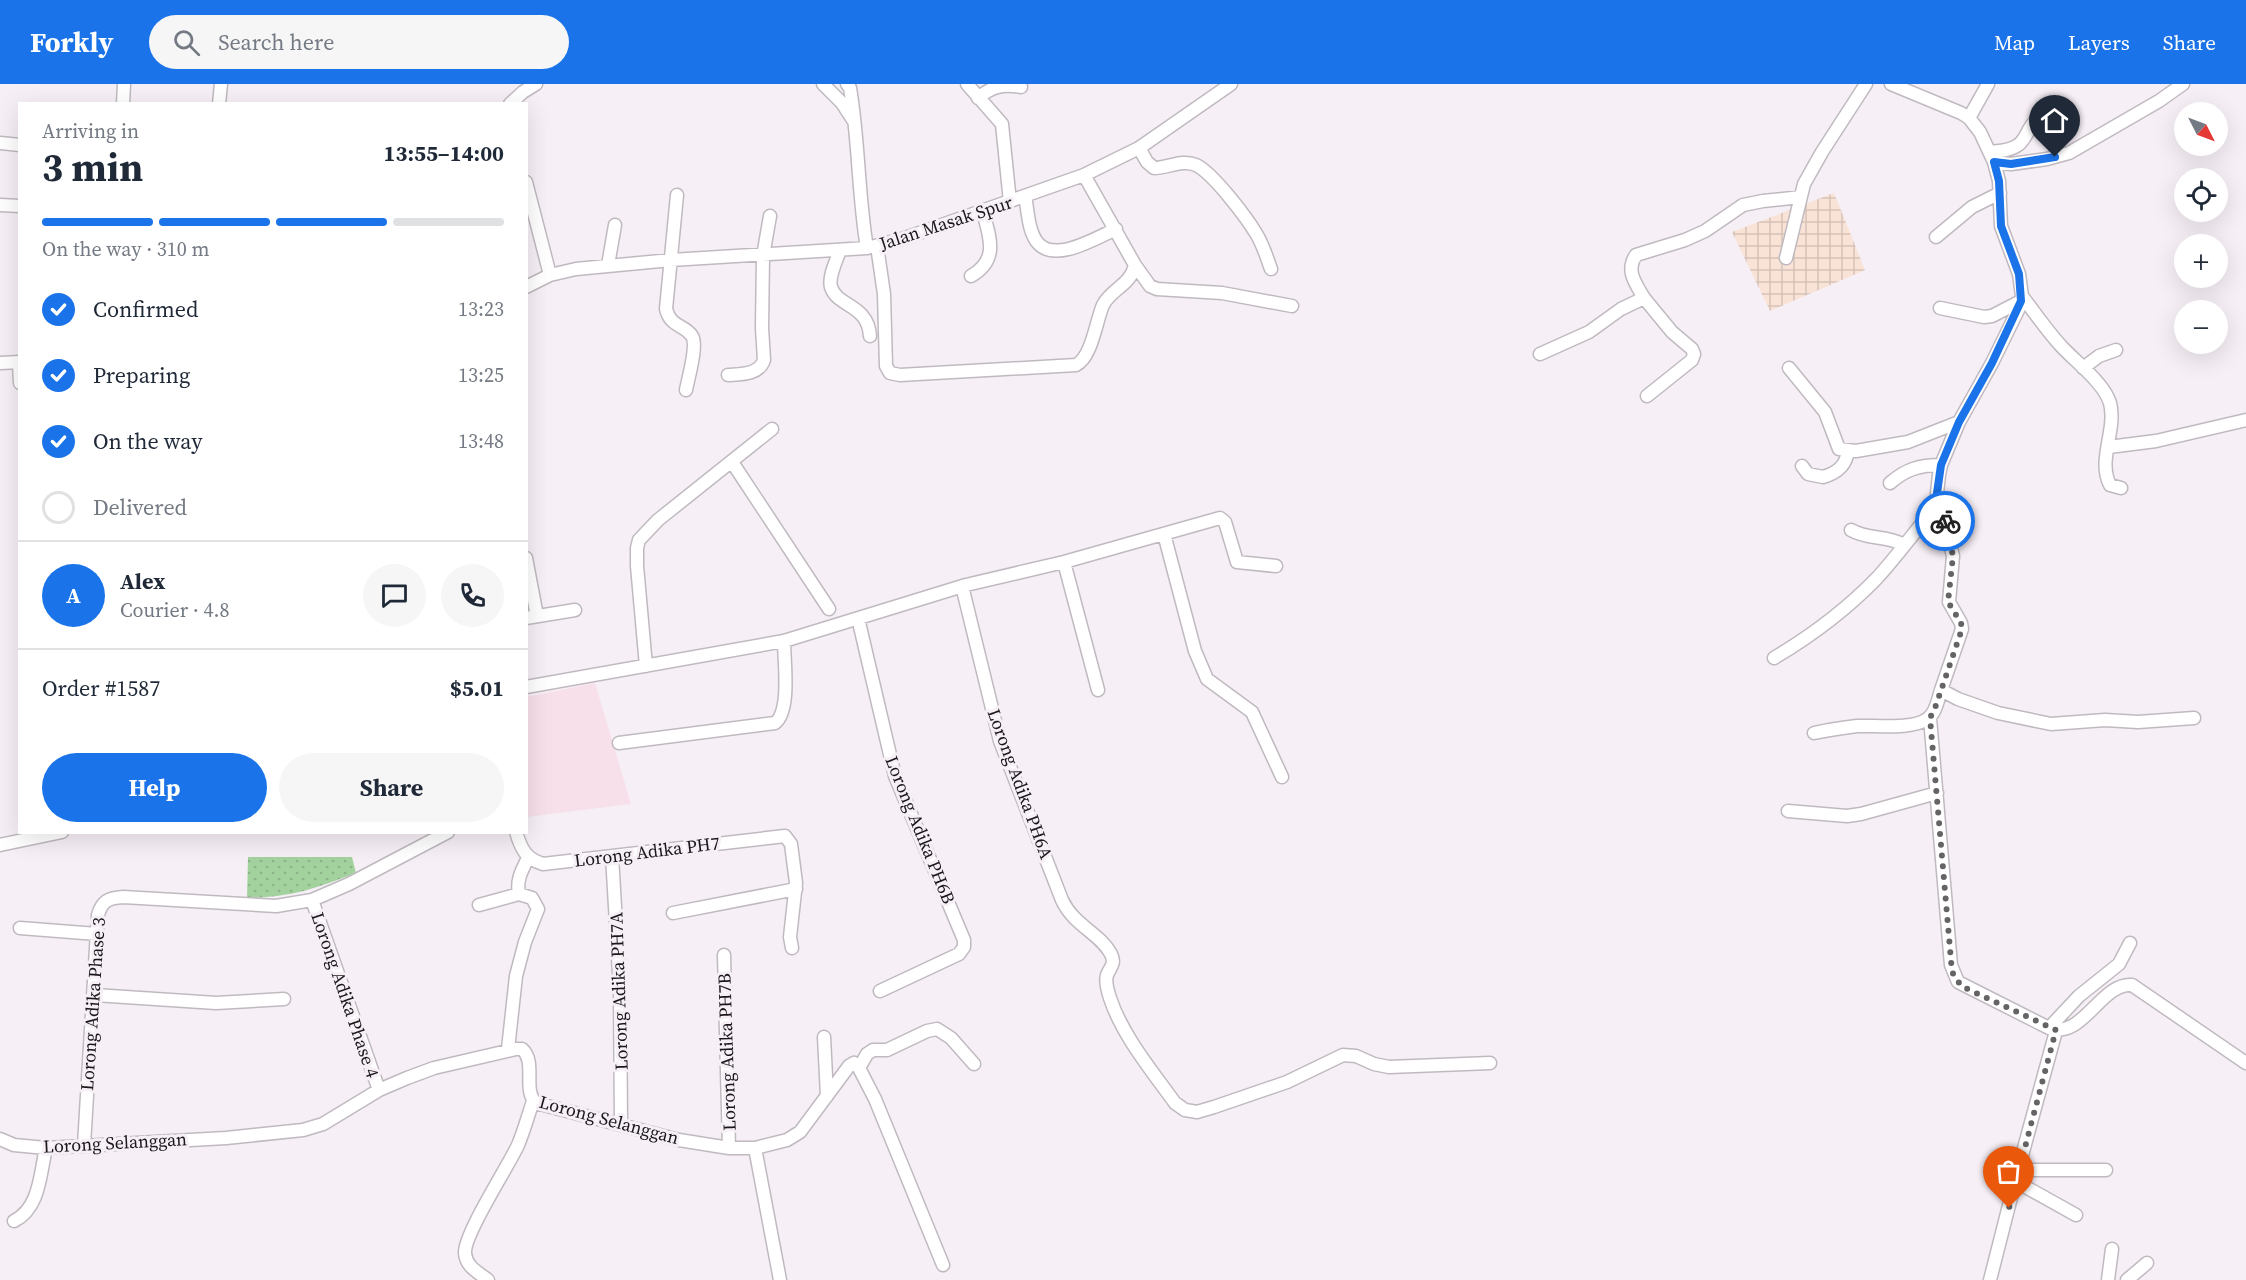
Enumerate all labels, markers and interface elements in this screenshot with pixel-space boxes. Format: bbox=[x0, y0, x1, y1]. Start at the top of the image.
search box bbox=[149, 15, 569, 69]
text: Forkly bbox=[30, 23, 113, 61]
icon: search bbox=[170, 26, 203, 59]
text: Search here bbox=[218, 27, 334, 57]
text: Map bbox=[1994, 28, 2035, 57]
text: Layers bbox=[2068, 28, 2130, 57]
text: Share bbox=[2163, 28, 2216, 57]
pin bbox=[2029, 95, 2080, 157]
north arrow bbox=[2174, 102, 2228, 156]
map controls bbox=[2174, 102, 2228, 354]
icon: home bbox=[2038, 104, 2071, 137]
text: Arriving in bbox=[42, 117, 139, 145]
text: 13:55–14:00 bbox=[384, 138, 504, 168]
text: 3 min bbox=[42, 141, 143, 194]
button: locate bbox=[2174, 168, 2228, 222]
street label: Jalan Masak Spur bbox=[875, 189, 1016, 256]
button: + bbox=[2174, 234, 2228, 288]
text: On the way · 310 m bbox=[42, 235, 209, 263]
icon: check bbox=[42, 293, 75, 326]
text: Confirmed bbox=[93, 294, 198, 324]
text: 13:23 bbox=[458, 295, 504, 323]
button: − bbox=[2174, 300, 2228, 354]
icon: check bbox=[42, 359, 75, 392]
text: Preparing bbox=[93, 360, 190, 390]
text: 13:25 bbox=[458, 361, 504, 389]
icon: check bbox=[42, 425, 75, 458]
text: On the way bbox=[93, 426, 202, 456]
text: 13:48 bbox=[458, 427, 504, 455]
courier bbox=[1915, 491, 1975, 551]
text: Delivered bbox=[93, 492, 187, 522]
icon: bike bbox=[1929, 505, 1962, 538]
button: chat bbox=[363, 564, 426, 627]
button: phone bbox=[441, 564, 504, 627]
text: Alex bbox=[120, 566, 165, 596]
text: A bbox=[66, 580, 81, 610]
text: Courier · 4.8 bbox=[120, 596, 229, 624]
text: Order #1587 bbox=[42, 673, 160, 703]
text: $5.01 bbox=[450, 673, 504, 703]
street label: Lorong Adika PH6A bbox=[982, 705, 1059, 863]
street label: Lorong Adika PH6B bbox=[879, 752, 962, 908]
button: Help bbox=[42, 753, 267, 822]
button: Share bbox=[279, 753, 504, 822]
street label: Lorong Adika PH7 bbox=[573, 830, 721, 873]
street label: Lorong Adika Phase 4 bbox=[305, 909, 386, 1081]
street label: Lorong Adika PH7A bbox=[603, 911, 634, 1071]
street label: Lorong Adika Phase 3 bbox=[74, 917, 111, 1091]
street label: Lorong Adika PH7B bbox=[711, 973, 742, 1131]
street label: Lorong Selanggan bbox=[536, 1089, 682, 1150]
street label: Lorong Selanggan bbox=[43, 1126, 188, 1159]
pin bbox=[1983, 1146, 2034, 1208]
icon: bag bbox=[1992, 1155, 2025, 1188]

